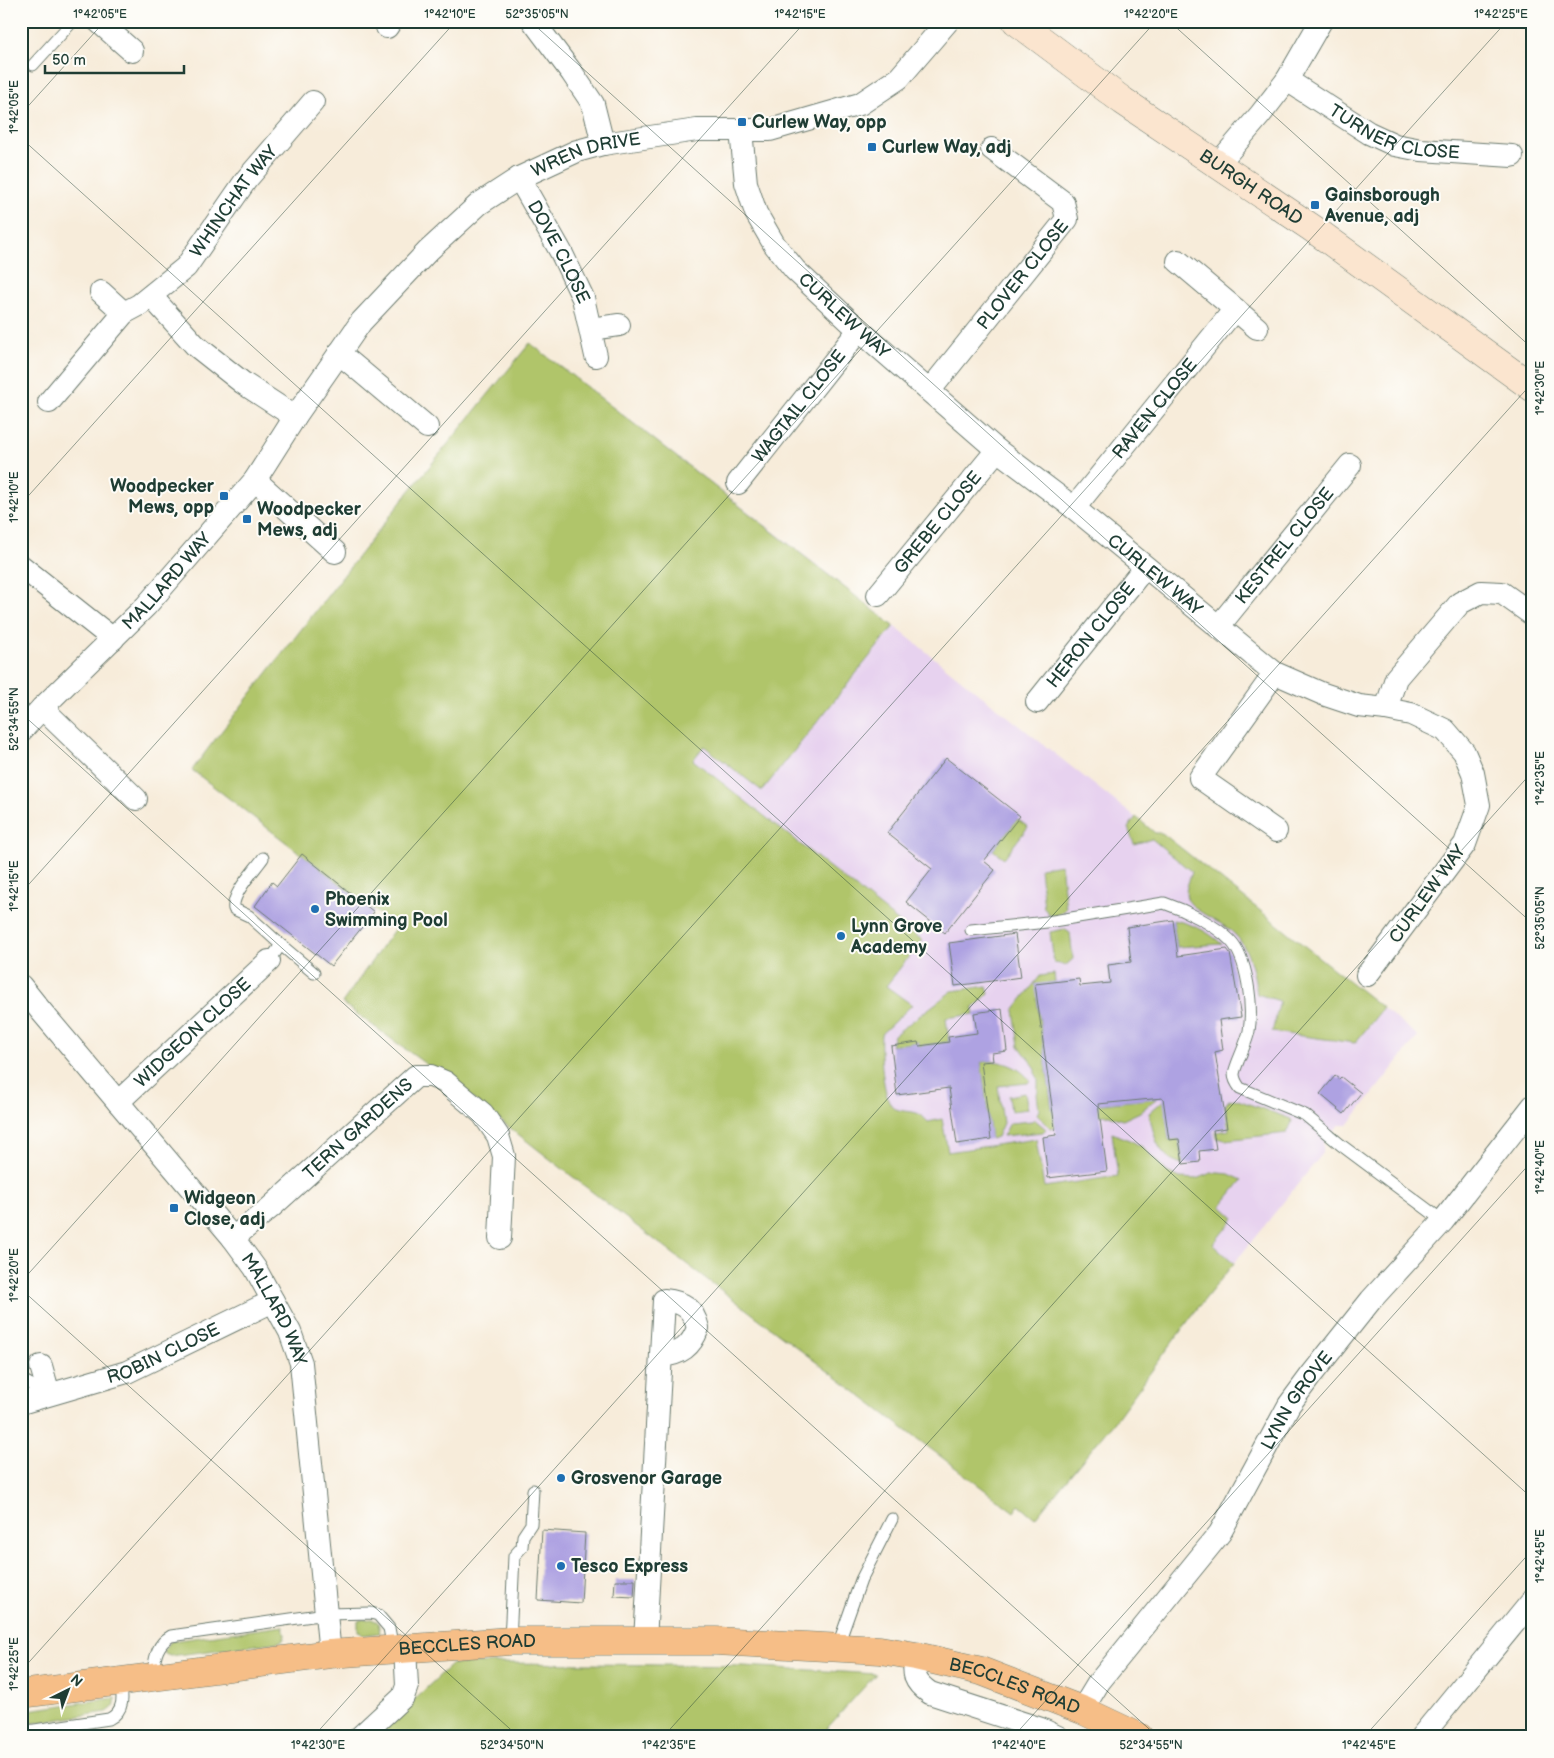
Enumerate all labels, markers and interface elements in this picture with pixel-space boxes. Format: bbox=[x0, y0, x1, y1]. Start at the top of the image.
text: 1°42'05"E bbox=[73, 7, 127, 22]
text: 1°42'10"E bbox=[424, 7, 476, 22]
text: 52°35'05"N bbox=[505, 7, 569, 22]
text: 1°42'15"E bbox=[774, 7, 826, 22]
text: 1°42'20"E bbox=[1124, 7, 1178, 22]
text: 1°42'25"E bbox=[1474, 7, 1528, 22]
scale bar bbox=[45, 42, 184, 74]
text: 50 m bbox=[52, 51, 86, 70]
text: 1°42'05"E bbox=[7, 80, 22, 134]
street label: TURNER CLOSE bbox=[1325, 100, 1460, 164]
place label: Curlew Way, opp bbox=[752, 112, 886, 133]
marker: Curlew Way, opp bbox=[736, 116, 748, 128]
street label: WREN DRIVE bbox=[528, 129, 642, 182]
place label: Curlew Way, adj bbox=[882, 137, 1011, 158]
street label: WHINCHAT WAY bbox=[186, 141, 282, 261]
marker: Curlew Way, adj bbox=[866, 141, 878, 153]
street label: BURGH ROAD bbox=[1195, 145, 1307, 230]
place label: Gainsborough Avenue, adj bbox=[1324, 185, 1440, 227]
street label: DOVE CLOSE bbox=[523, 197, 594, 307]
marker: Gainsborough Avenue, adj bbox=[1309, 199, 1321, 211]
street label: PLOVER CLOSE bbox=[973, 216, 1073, 334]
street label: CURLEW WAY bbox=[794, 269, 894, 363]
street label: WAGTAIL CLOSE bbox=[748, 346, 850, 467]
street label: RAVEN CLOSE bbox=[1108, 354, 1202, 463]
text: 1°42'30"E bbox=[1533, 361, 1548, 415]
street label: GREBE CLOSE bbox=[890, 467, 986, 578]
text: 1°42'10"E bbox=[7, 471, 22, 523]
place label: Woodpecker Mews, opp bbox=[110, 476, 215, 518]
street label: KESTREL CLOSE bbox=[1231, 483, 1338, 608]
marker: Woodpecker Mews, opp bbox=[218, 490, 230, 502]
place label: Woodpecker Mews, adj bbox=[257, 499, 362, 541]
marker: Woodpecker Mews, adj bbox=[241, 513, 253, 525]
street label: MALLARD WAY bbox=[118, 528, 216, 634]
street label: CURLEW WAY bbox=[1103, 530, 1207, 620]
street label: HERON CLOSE bbox=[1043, 578, 1140, 692]
text: 52°34'55"N bbox=[7, 687, 22, 751]
text: 1°42'35"E bbox=[1533, 751, 1548, 805]
street label: CURLEW WAY bbox=[1385, 841, 1470, 948]
text: 1°42'15"E bbox=[7, 860, 22, 912]
text: 52°35'05"N bbox=[1533, 886, 1548, 950]
place label: Phoenix Swimming Pool bbox=[325, 889, 448, 931]
marker: Phoenix Swimming Pool bbox=[309, 903, 321, 915]
place label: Lynn Grove Academy bbox=[850, 916, 942, 958]
marker: Lynn Grove Academy bbox=[835, 930, 847, 942]
street label: WIDGEON CLOSE bbox=[130, 973, 255, 1092]
street label: TERN GARDENS bbox=[299, 1074, 417, 1184]
text: 1°42'40"E bbox=[1533, 1140, 1548, 1194]
place label: Widgeon Close, adj bbox=[184, 1188, 265, 1230]
marker: Widgeon Close, adj bbox=[168, 1202, 180, 1214]
text: 1°42'20"E bbox=[7, 1248, 22, 1302]
street label: MALLARD WAY bbox=[237, 1249, 311, 1368]
street label: ROBIN CLOSE bbox=[105, 1319, 223, 1388]
street label: LYNN GROVE bbox=[1257, 1347, 1337, 1453]
place label: Grosvenor Garage bbox=[571, 1468, 722, 1489]
marker: Grosvenor Garage bbox=[555, 1472, 567, 1484]
text: 1°42'45"E bbox=[1533, 1529, 1548, 1583]
place label: Tesco Express bbox=[571, 1556, 688, 1577]
marker: Tesco Express bbox=[555, 1560, 567, 1572]
street label: BECCLES ROAD bbox=[398, 1631, 536, 1660]
text: 1°42'25"E bbox=[7, 1637, 22, 1691]
street label: BECCLES ROAD bbox=[947, 1654, 1083, 1719]
north arrow bbox=[42, 1666, 92, 1716]
text: N bbox=[67, 1671, 86, 1691]
text: 1°42'30"E bbox=[291, 1738, 345, 1753]
text: 52°34'50"N bbox=[480, 1738, 544, 1753]
text: 1°42'35"E bbox=[642, 1738, 696, 1753]
text: 1°42'40"E bbox=[992, 1738, 1046, 1753]
text: 52°34'55"N bbox=[1119, 1738, 1183, 1753]
text: 1°42'45"E bbox=[1342, 1738, 1396, 1753]

